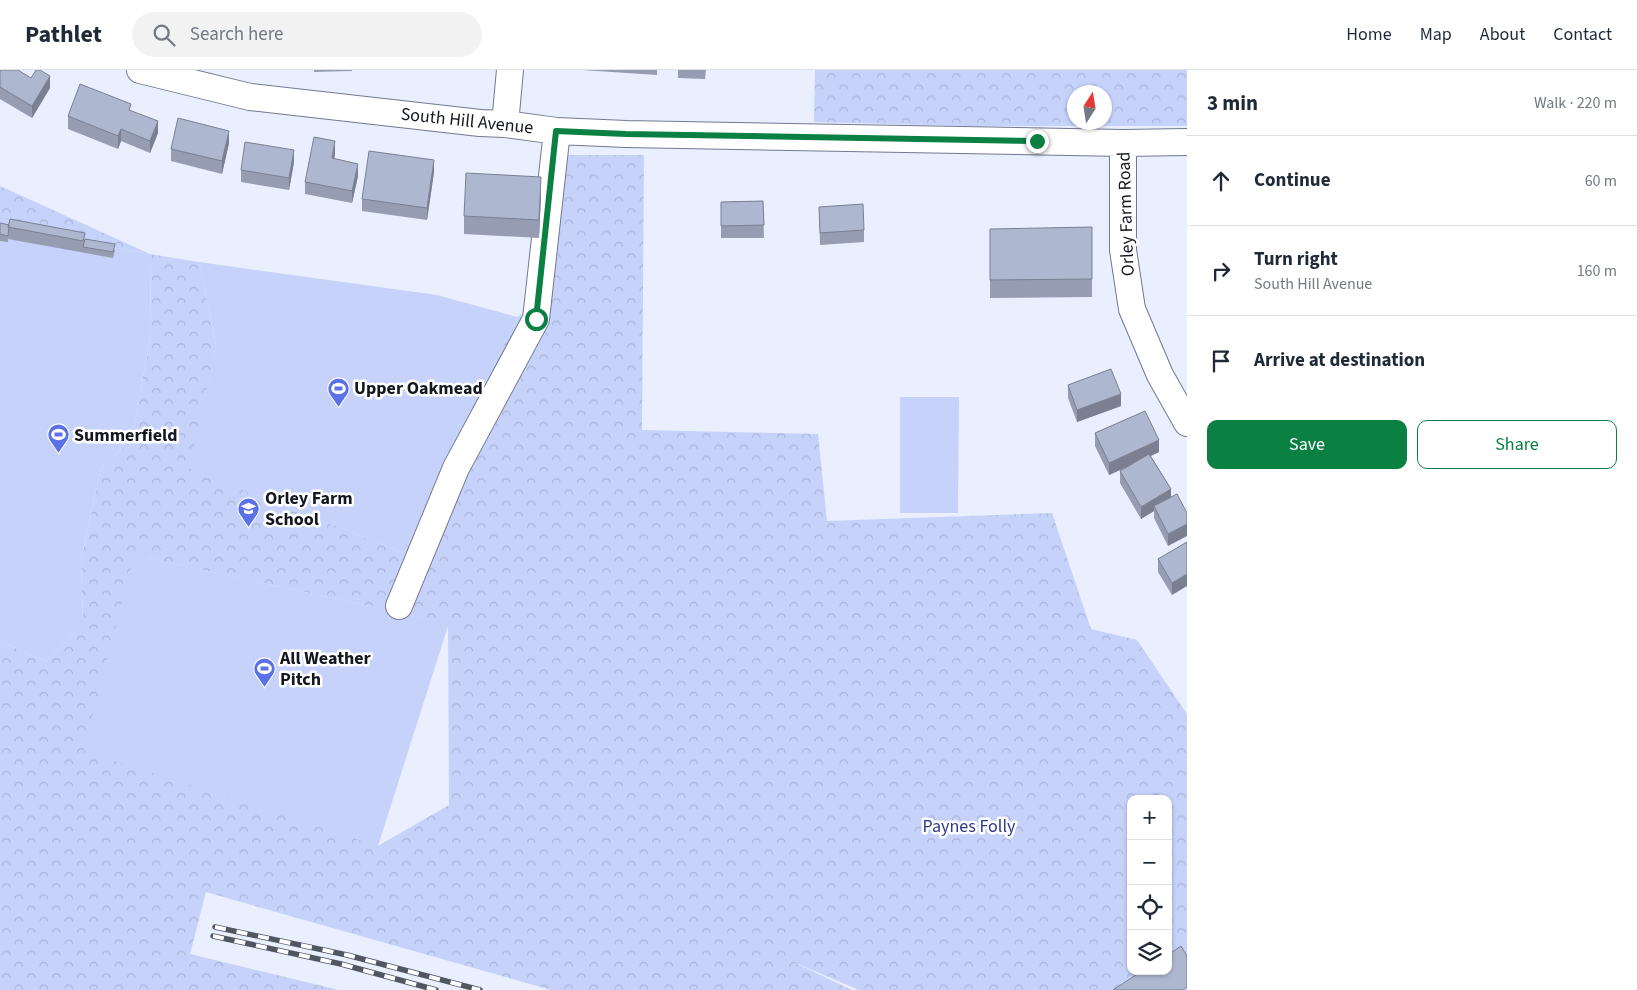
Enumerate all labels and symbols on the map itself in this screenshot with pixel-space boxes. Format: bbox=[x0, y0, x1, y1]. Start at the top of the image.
north arrow bbox=[1067, 85, 1112, 130]
street label: South Hill Avenue bbox=[400, 102, 535, 140]
route end bbox=[1026, 130, 1049, 153]
street label: Orley Farm Road bbox=[1111, 151, 1141, 277]
route start bbox=[525, 308, 548, 331]
sports icon: Upper Oakmead bbox=[326, 376, 350, 407]
place label: Upper Oakmead bbox=[354, 376, 483, 401]
sports icon: Summerfield bbox=[46, 423, 70, 454]
place label: Summerfield bbox=[74, 423, 177, 448]
place label: Orley Farm School bbox=[265, 486, 353, 532]
school or university icon: Orley Farm School bbox=[237, 496, 261, 527]
place label: All Weather Pitch bbox=[279, 646, 372, 692]
sports icon: All Weather Pitch bbox=[252, 656, 276, 687]
park label: Paynes Folly bbox=[923, 814, 1016, 839]

